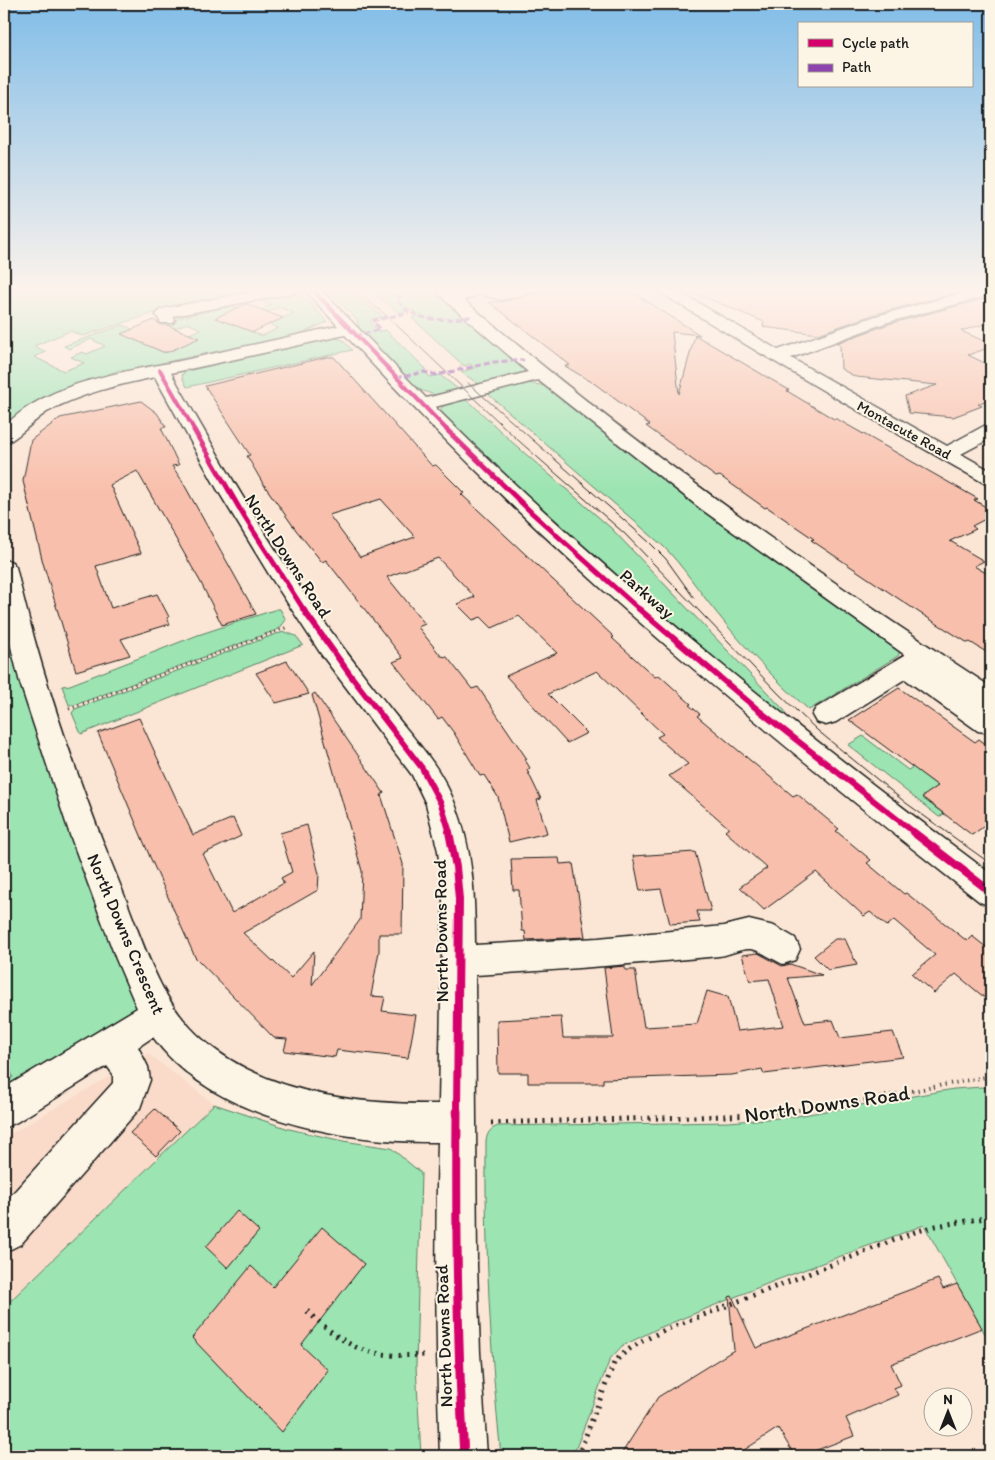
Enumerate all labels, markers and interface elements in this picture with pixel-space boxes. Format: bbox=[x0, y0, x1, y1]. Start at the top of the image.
legend bbox=[798, 22, 972, 88]
text: Cycle path bbox=[842, 34, 909, 52]
text: Path bbox=[842, 58, 871, 76]
street label: Montacute Road bbox=[854, 397, 954, 463]
street label: North Downs Road bbox=[240, 490, 336, 622]
street label: Parkway bbox=[615, 564, 679, 624]
street label: North Downs Crescent bbox=[82, 850, 170, 1018]
street label: North Downs Road bbox=[429, 859, 453, 1003]
street label: North Downs Road bbox=[743, 1079, 912, 1127]
street label: North Downs Road bbox=[431, 1264, 457, 1408]
north arrow bbox=[922, 1388, 972, 1438]
text: N bbox=[943, 1391, 953, 1408]

